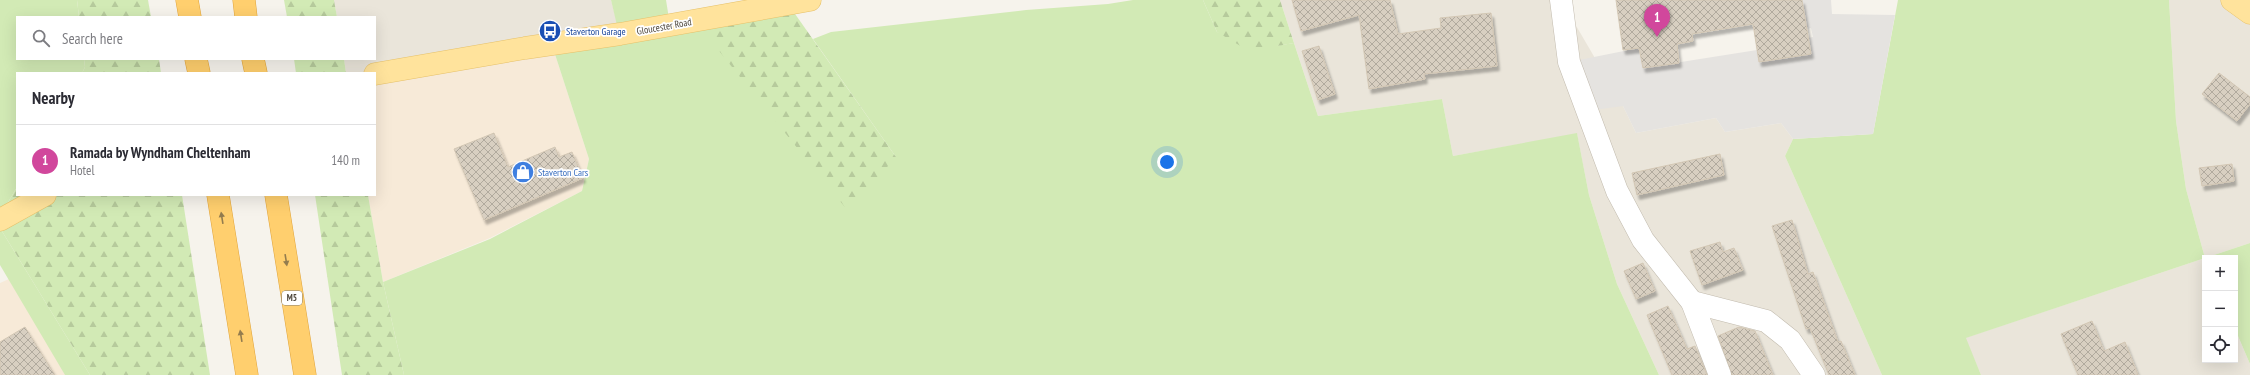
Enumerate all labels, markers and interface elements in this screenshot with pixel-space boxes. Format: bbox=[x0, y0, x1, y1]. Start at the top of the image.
pin: 1 bbox=[1644, 4, 1670, 37]
street label: Gloucester Road bbox=[636, 15, 693, 38]
search box bbox=[16, 16, 376, 60]
bus stop icon: Staverton Garage bbox=[537, 18, 563, 44]
place label: Staverton Garage bbox=[566, 25, 626, 38]
icon: search bbox=[30, 27, 52, 49]
text: Search here bbox=[62, 29, 123, 48]
text: Nearby bbox=[32, 87, 75, 109]
text: Ramada by Wyndham Cheltenham bbox=[70, 143, 251, 162]
text: 1 bbox=[42, 152, 48, 169]
text: 140 m bbox=[331, 152, 360, 169]
your location bbox=[1157, 152, 1177, 172]
shop icon: Staverton Cars bbox=[510, 159, 536, 185]
text: Hotel bbox=[70, 162, 94, 179]
place label: Staverton Cars bbox=[538, 166, 589, 179]
one-way arrow bbox=[219, 212, 225, 224]
one-way arrow bbox=[283, 254, 289, 266]
map controls bbox=[2202, 255, 2238, 363]
button: + bbox=[2202, 255, 2238, 291]
road number: M5 bbox=[282, 291, 302, 305]
button: − bbox=[2202, 291, 2238, 327]
button: locate bbox=[2202, 327, 2238, 363]
one-way arrow bbox=[238, 330, 244, 343]

